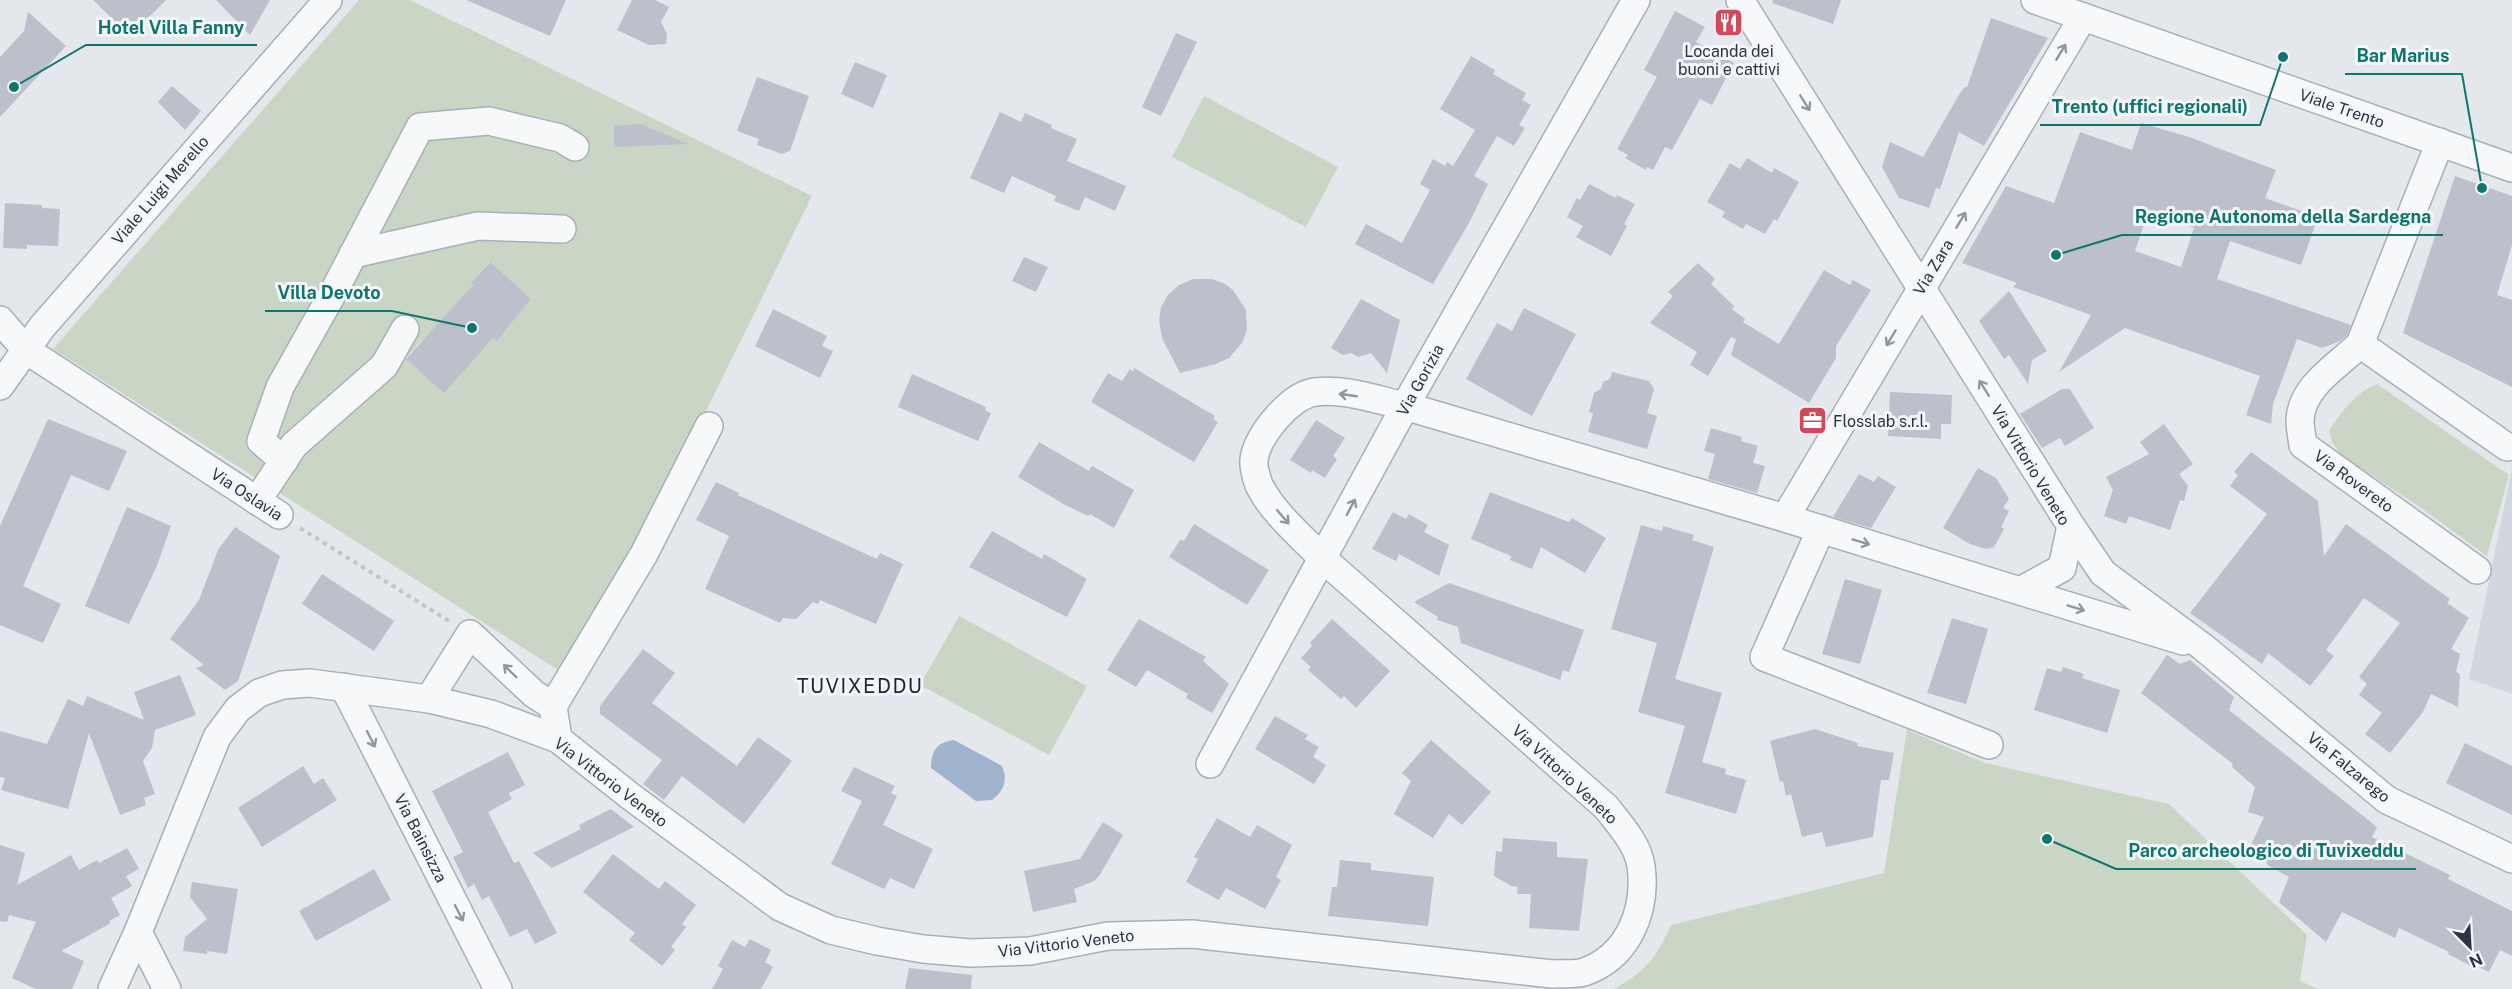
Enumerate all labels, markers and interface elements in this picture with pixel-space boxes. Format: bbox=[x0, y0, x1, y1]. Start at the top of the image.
restaurant icon: Locanda dei buoni e cattivi bbox=[1713, 7, 1745, 39]
callout: Hotel Villa Fanny bbox=[86, 9, 257, 45]
text: Hotel Villa Fanny bbox=[98, 17, 244, 38]
callout: Bar Marius bbox=[2345, 38, 2462, 74]
place label: Locanda dei buoni e cattivi bbox=[1678, 42, 1780, 79]
one-way arrow bbox=[2056, 44, 2068, 61]
text: Bar Marius bbox=[2356, 45, 2450, 66]
street label: Viale Trento bbox=[2297, 85, 2387, 132]
callout: Trento (uffici regionali) bbox=[2040, 89, 2260, 125]
one-way arrow bbox=[1799, 94, 1811, 111]
text: Trento (uffici regionali) bbox=[2052, 96, 2248, 117]
street label: Viale Luigi Merello bbox=[108, 132, 213, 249]
callout: Regione Autonoma della Sardegna bbox=[2122, 199, 2443, 235]
text: Regione Autonoma della Sardegna bbox=[2135, 206, 2431, 227]
one-way arrow bbox=[1956, 212, 1968, 229]
street label: Via Zara bbox=[1909, 236, 1957, 298]
callout: Villa Devoto bbox=[265, 275, 392, 311]
text: Villa Devoto bbox=[277, 282, 381, 303]
one-way arrow bbox=[1885, 329, 1897, 346]
street label: Via Gorizia bbox=[1393, 341, 1448, 419]
one-way arrow bbox=[1977, 380, 1989, 397]
one-way arrow bbox=[1339, 389, 1358, 400]
street label: Via Vittorio Veneto bbox=[1987, 402, 2074, 529]
office icon: Flosslab s.r.l. bbox=[1796, 405, 1828, 437]
place label: Flosslab s.r.l. bbox=[1833, 412, 1928, 431]
street label: Via Rovereto bbox=[2310, 446, 2397, 517]
street label: Via Oslavia bbox=[207, 464, 286, 525]
one-way arrow bbox=[1346, 499, 1357, 517]
one-way arrow bbox=[1277, 509, 1290, 525]
one-way arrow bbox=[1851, 537, 1870, 548]
one-way arrow bbox=[2066, 603, 2085, 614]
one-way arrow bbox=[503, 664, 518, 679]
district label: TUVIXEDDU bbox=[797, 674, 923, 698]
street label: Via Vittorio Veneto bbox=[1508, 721, 1621, 828]
street label: Via Falzarego bbox=[2303, 728, 2394, 807]
one-way arrow bbox=[365, 730, 377, 748]
street label: Via Vittorio Veneto bbox=[550, 734, 671, 831]
street label: Via Bainsizza bbox=[390, 791, 451, 886]
callout: Parco archeologico di Tuvixeddu bbox=[2116, 833, 2416, 869]
text: Parco archeologico di Tuvixeddu bbox=[2128, 840, 2404, 861]
one-way arrow bbox=[454, 903, 466, 921]
north arrow bbox=[2440, 917, 2500, 977]
street label: Via Vittorio Veneto bbox=[997, 926, 1135, 961]
text: N bbox=[2466, 949, 2485, 971]

